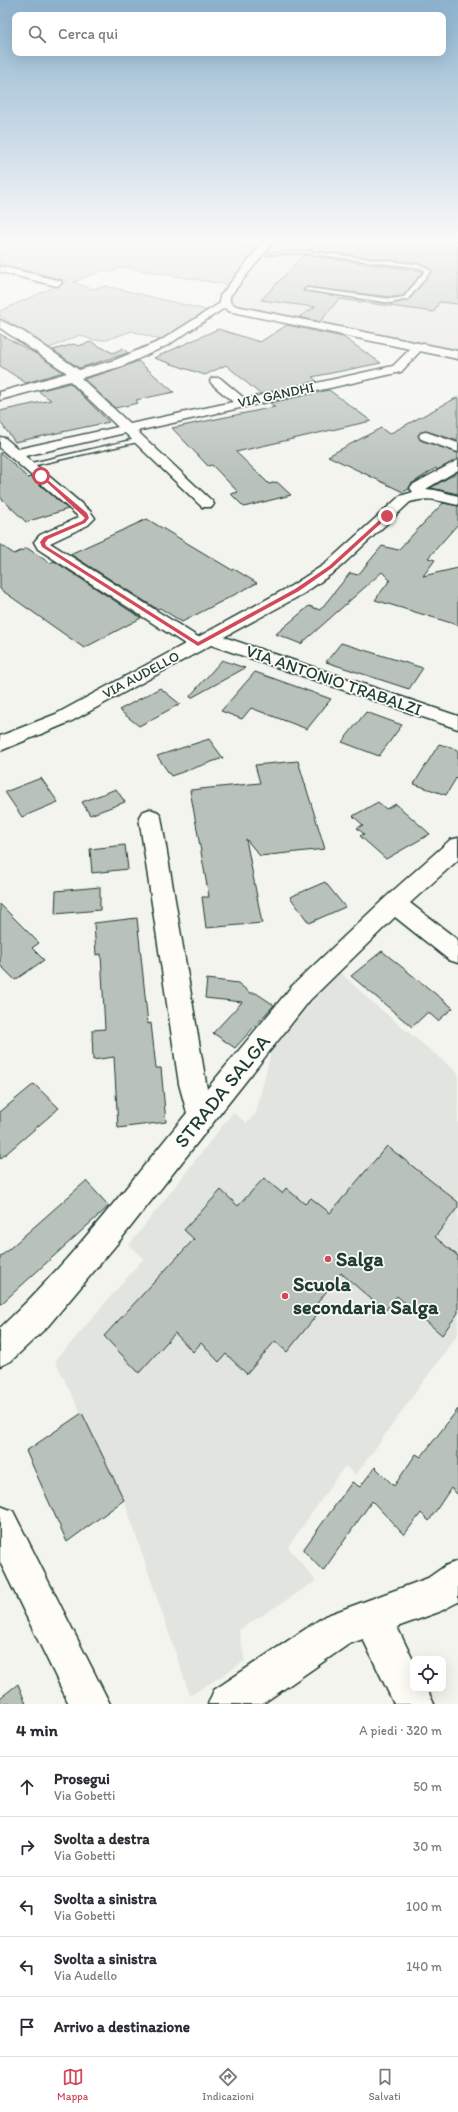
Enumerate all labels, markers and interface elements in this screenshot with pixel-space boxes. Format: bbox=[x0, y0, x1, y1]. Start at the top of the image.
search box bbox=[12, 12, 446, 56]
icon: search bbox=[26, 23, 48, 45]
text: Cerca qui bbox=[58, 25, 118, 43]
street label: VIA GANDHI bbox=[236, 379, 316, 411]
route start bbox=[32, 467, 50, 485]
route end bbox=[378, 507, 396, 525]
street label: VIA ANTONIO TRABALZI bbox=[243, 640, 425, 720]
street label: VIA AUDELLO bbox=[100, 648, 182, 702]
street label: STRADA SALGA bbox=[169, 1029, 275, 1152]
place label: Salga bbox=[336, 1247, 383, 1272]
marker: Salga bbox=[323, 1254, 333, 1264]
place label: Scuola secondaria Salga bbox=[293, 1272, 439, 1320]
marker: Scuola secondaria Salga bbox=[280, 1291, 290, 1301]
map controls bbox=[410, 1656, 446, 1692]
button: locate bbox=[410, 1656, 446, 1692]
text: 4 min bbox=[16, 1720, 58, 1740]
text: A piedi · 320 m bbox=[359, 1723, 442, 1738]
text: Prosegui bbox=[54, 1770, 110, 1788]
icon: ahead bbox=[16, 1776, 38, 1798]
text: 50 m bbox=[413, 1779, 442, 1794]
text: Via Gobetti bbox=[54, 1788, 115, 1803]
text: Svolta a destra bbox=[54, 1830, 150, 1848]
icon: right bbox=[16, 1836, 38, 1858]
text: 30 m bbox=[413, 1839, 442, 1854]
text: Via Gobetti bbox=[54, 1848, 115, 1863]
text: Svolta a sinistra bbox=[54, 1890, 157, 1908]
icon: left bbox=[16, 1896, 38, 1918]
text: 100 m bbox=[406, 1899, 442, 1914]
text: Via Gobetti bbox=[54, 1908, 115, 1923]
text: Svolta a sinistra bbox=[54, 1950, 157, 1968]
icon: left bbox=[16, 1956, 38, 1978]
text: 140 m bbox=[406, 1959, 442, 1974]
text: Via Audello bbox=[54, 1968, 117, 1983]
icon: arrive bbox=[16, 2016, 38, 2038]
text: Arrivo a destinazione bbox=[54, 2018, 190, 2036]
tab: Mappa bbox=[57, 2066, 88, 2103]
tab: Indicazioni bbox=[202, 2066, 254, 2103]
tab: Salvati bbox=[368, 2066, 401, 2103]

